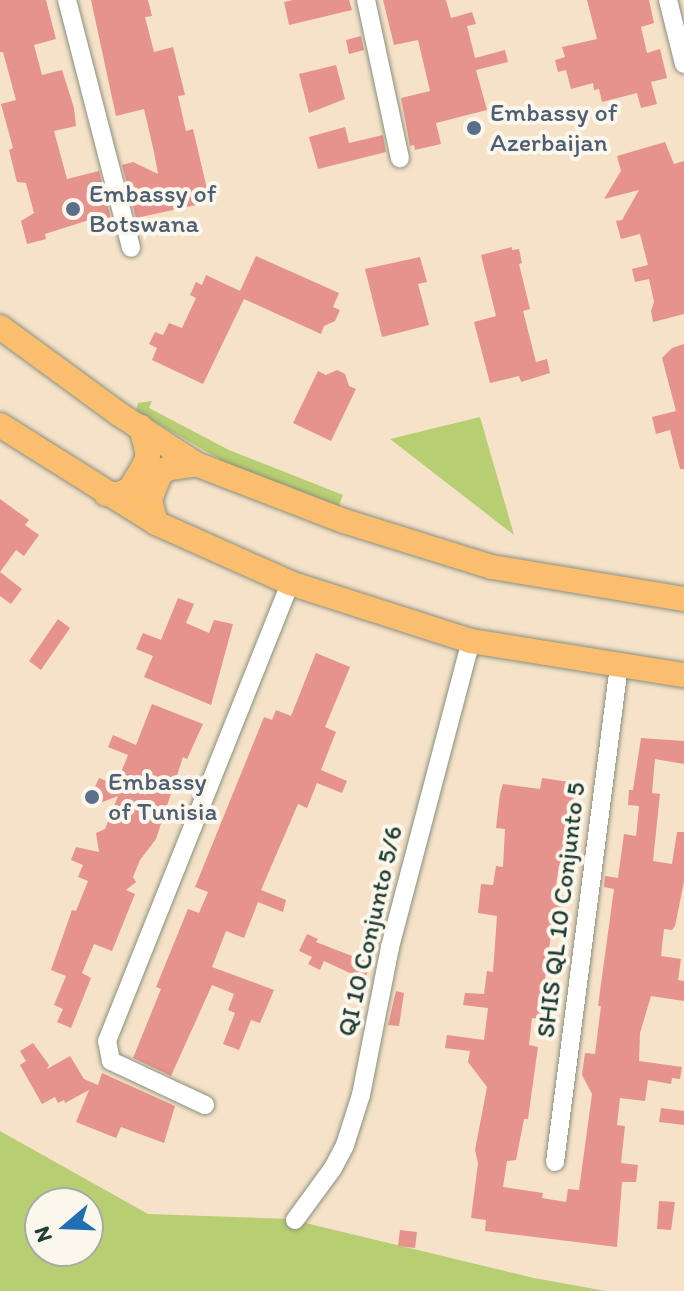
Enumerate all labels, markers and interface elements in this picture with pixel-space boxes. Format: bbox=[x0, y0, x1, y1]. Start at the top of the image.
place label: Embassy of Azerbaijan bbox=[490, 97, 618, 158]
marker: Embassy of Azerbaijan bbox=[465, 119, 483, 137]
place label: Embassy of Botswana bbox=[89, 178, 217, 240]
marker: Embassy of Botswana bbox=[64, 200, 82, 218]
place label: Embassy of Tunisia bbox=[108, 766, 217, 828]
street label: SHIS QL 10 Conjunto 5 bbox=[530, 781, 592, 1039]
marker: Embassy of Tunisia bbox=[83, 788, 101, 806]
street label: QI 10 Conjunto 5/6 bbox=[331, 822, 409, 1040]
north arrow bbox=[24, 1187, 104, 1267]
text: N bbox=[28, 1223, 58, 1246]

